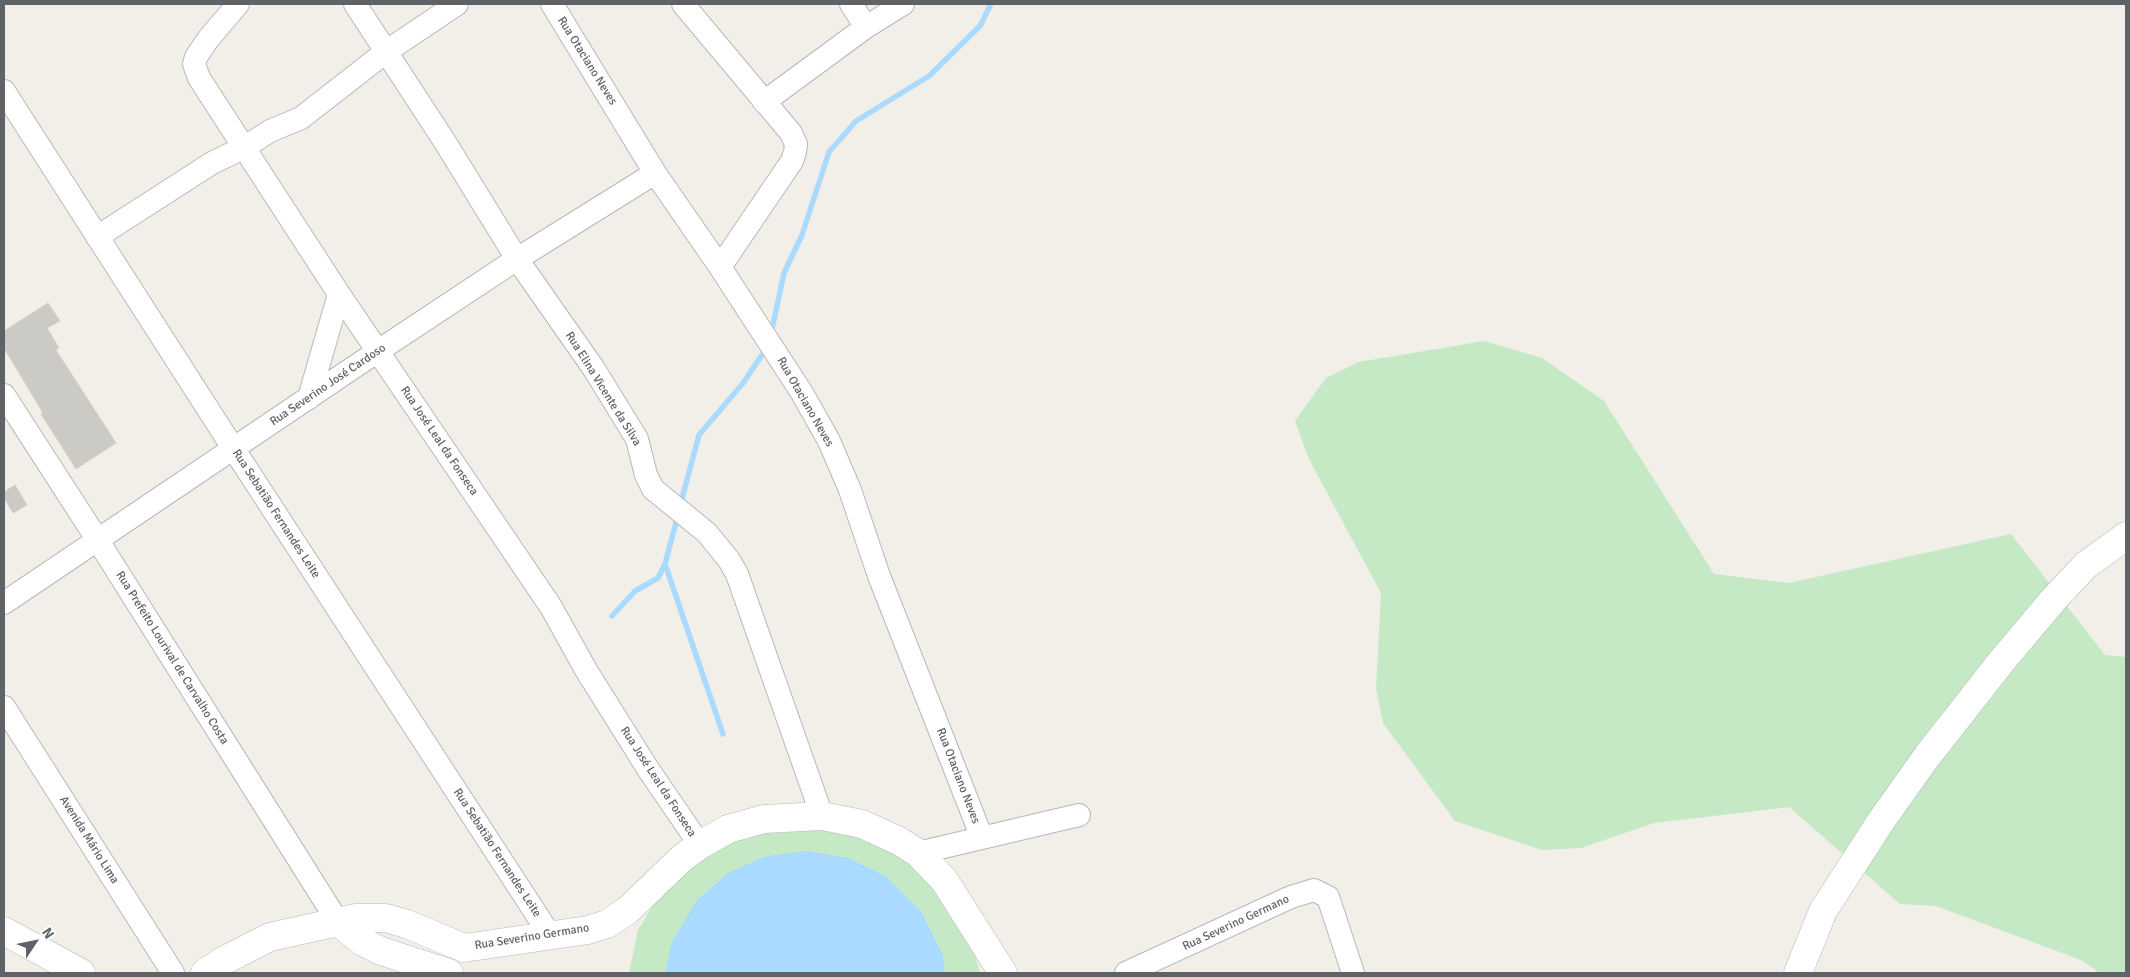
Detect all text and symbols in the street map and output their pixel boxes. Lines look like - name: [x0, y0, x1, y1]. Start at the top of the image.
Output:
- street label: Rua Otaciano Neves: [554, 14, 620, 108]
- street label: Rua Elina Vicente da Silva: [562, 329, 644, 449]
- street label: Rua Severino José Cardoso: [267, 341, 389, 429]
- street label: Rua Otaciano Neves: [773, 354, 837, 450]
- street label: Rua José Leal da Fonseca: [397, 384, 481, 498]
- street label: Rua Sebatião Fernandes Leite: [229, 447, 323, 581]
- street label: Rua Prefeito Lourival de Carvalho Costa: [112, 569, 232, 747]
- street label: Rua José Leal da Fonseca: [617, 724, 699, 840]
- street label: Rua Otaciano Neves: [933, 726, 983, 826]
- street label: Rua Sebatião Fernandes Leite: [450, 786, 544, 920]
- street label: Avenida Mário Lima: [56, 793, 122, 887]
- street label: Rua Severino Germano: [1180, 892, 1292, 954]
- north arrow: [10, 917, 60, 967]
- street label: Rua Severino Germano: [474, 921, 590, 953]
- text: N: [38, 925, 58, 942]

